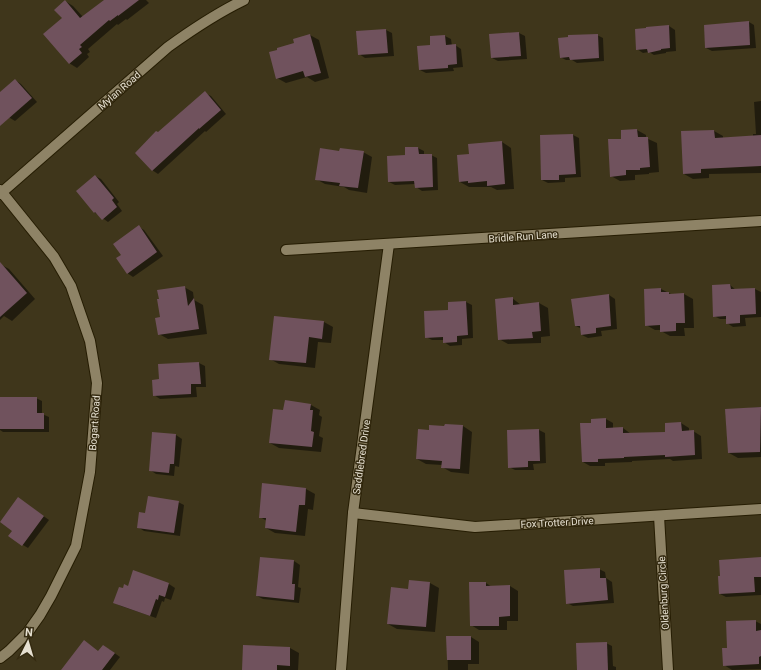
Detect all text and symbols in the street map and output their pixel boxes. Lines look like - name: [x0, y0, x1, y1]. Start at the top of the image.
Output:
- street label: Mylan Road: [96, 69, 143, 112]
- street label: Bridle Run Lane: [488, 229, 558, 244]
- street label: Bogart Road: [87, 395, 102, 451]
- street label: Saddlebred Drive: [351, 419, 372, 495]
- street label: Fox Trotter Drive: [520, 515, 594, 530]
- street label: Oldenburg Circle: [656, 556, 671, 630]
- north arrow: [8, 622, 48, 662]
- text: N: [24, 626, 33, 639]

